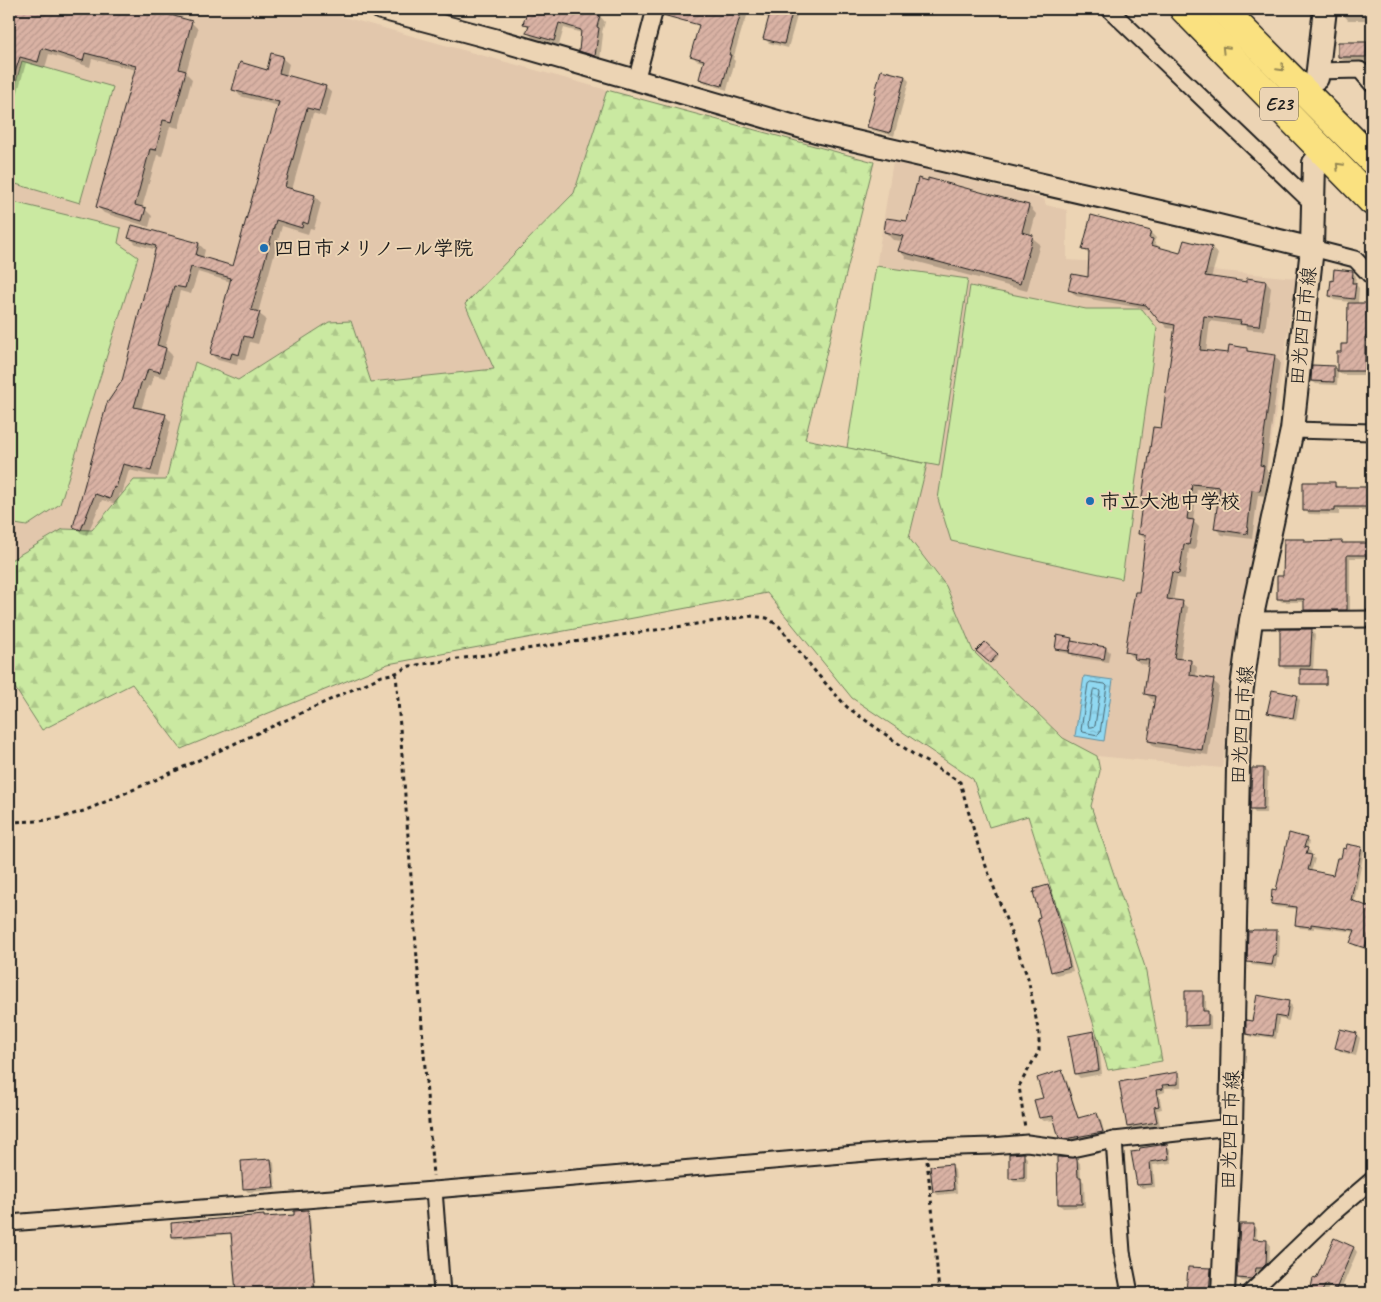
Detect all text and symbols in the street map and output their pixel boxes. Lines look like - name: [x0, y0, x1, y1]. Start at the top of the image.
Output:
- one-way arrow: [1222, 46, 1231, 55]
- one-way arrow: [1275, 62, 1284, 71]
- road number: E23: [1260, 88, 1298, 120]
- one-way arrow: [1335, 162, 1344, 171]
- place label: 四日市メリノール学院: [274, 236, 473, 261]
- marker: 四日市メリノール学院: [258, 242, 270, 254]
- street label: 田光四日市線: [1284, 265, 1322, 387]
- place label: 市立大池中学校: [1100, 489, 1240, 514]
- marker: 市立大池中学校: [1084, 495, 1096, 507]
- street label: 田光四日市線: [1225, 664, 1259, 786]
- street label: 田光四日市線: [1215, 1070, 1245, 1190]

